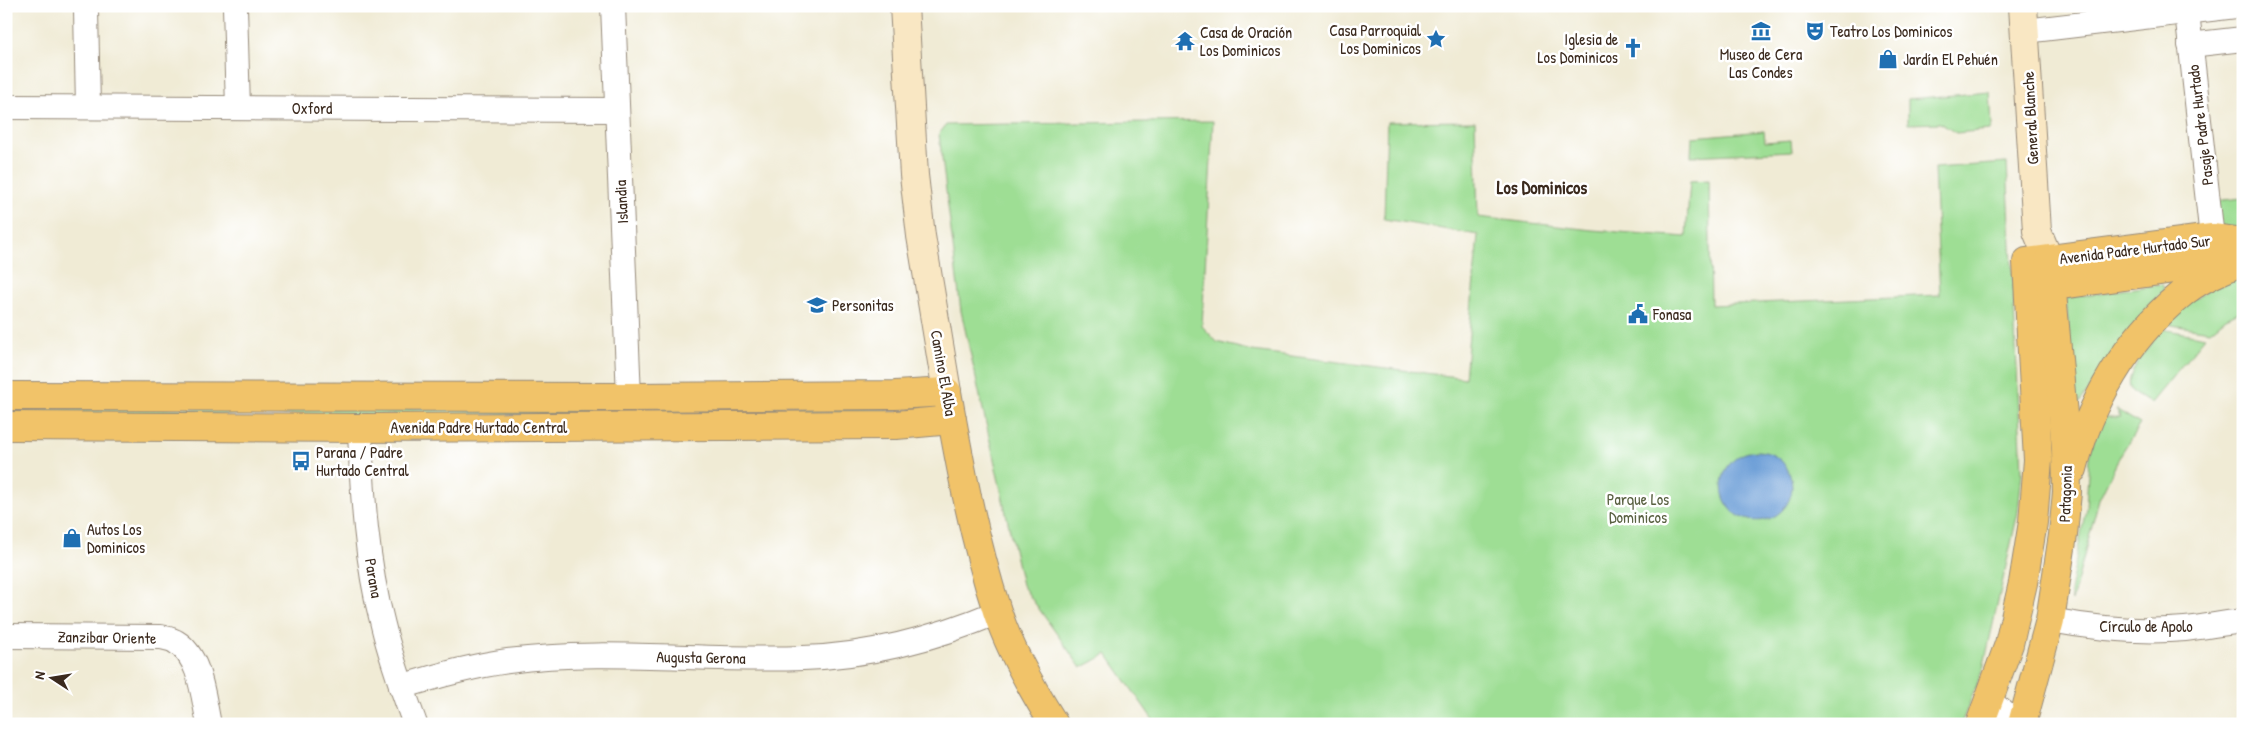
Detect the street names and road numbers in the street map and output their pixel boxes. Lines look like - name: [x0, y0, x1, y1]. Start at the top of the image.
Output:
- street label: Pasaje Padre Hurtado: [2182, 63, 2218, 186]
- street label: General Blanche: [2017, 70, 2043, 165]
- street label: Oxford: [292, 97, 332, 119]
- street label: Islandia: [609, 180, 633, 224]
- street label: Avenida Padre Hurtado Sur: [2058, 229, 2212, 269]
- street label: Camino El Alba: [926, 328, 962, 418]
- street label: Avenida Padre Hurtado Central: [391, 416, 568, 438]
- street label: Patagonia: [2053, 465, 2077, 523]
- street label: Parana: [360, 556, 388, 600]
- street label: Círculo de Apolo: [2099, 615, 2193, 637]
- street label: Zanzibar Oriente: [57, 625, 157, 649]
- street label: Augusta Gerona: [656, 645, 746, 669]

